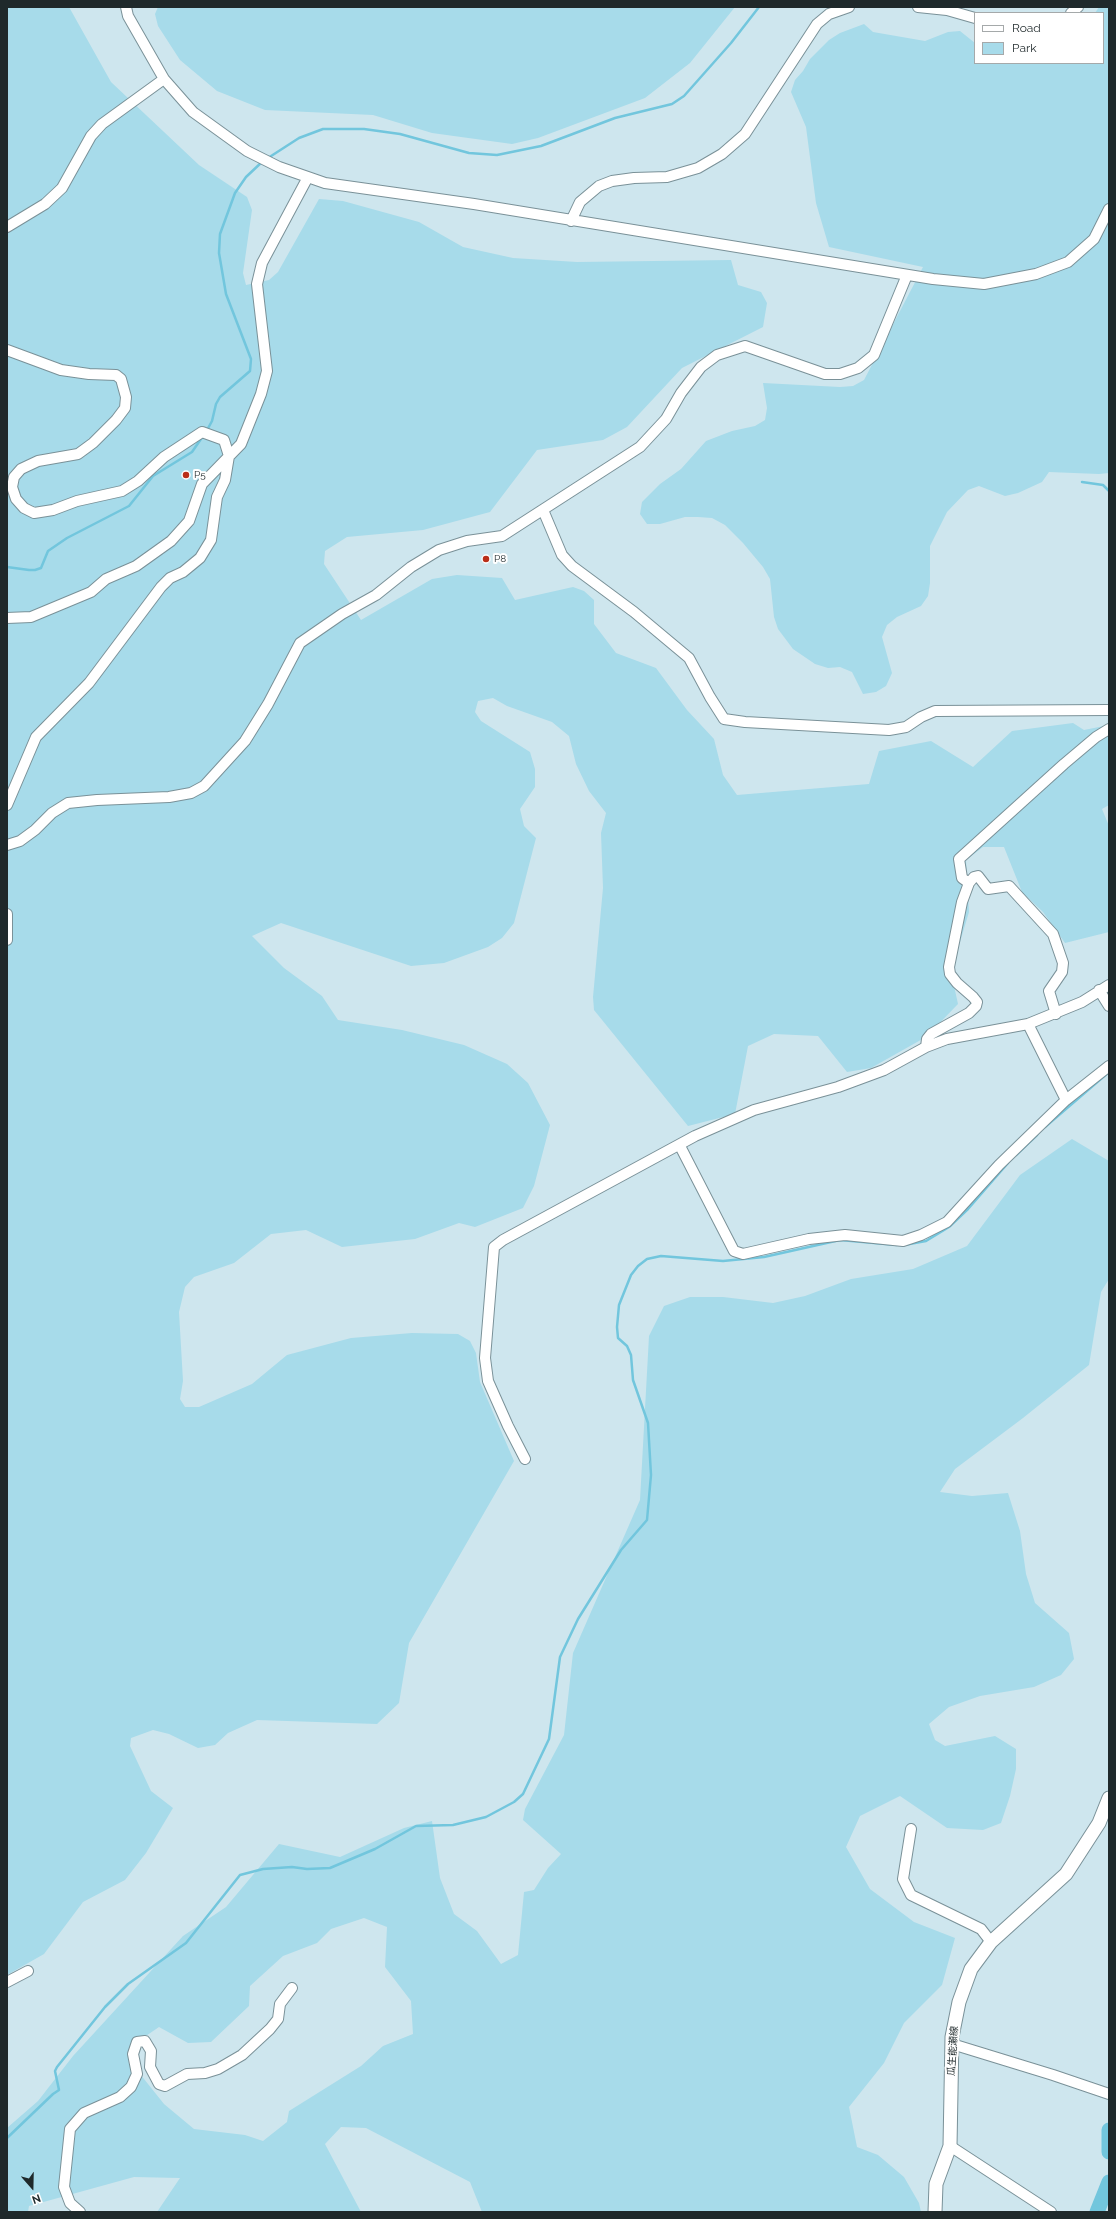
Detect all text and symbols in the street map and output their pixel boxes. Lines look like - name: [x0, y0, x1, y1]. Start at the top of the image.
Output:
- legend: [974, 12, 1104, 64]
- text: Road: [1012, 21, 1041, 35]
- text: Park: [1012, 41, 1037, 55]
- place label: P5: [194, 469, 206, 481]
- marker: P5: [181, 470, 191, 480]
- place label: P8: [494, 553, 506, 565]
- marker: P8: [481, 554, 491, 564]
- street label: 瓜生能瀬線: [945, 2026, 961, 2076]
- north arrow: [12, 2167, 52, 2207]
- text: N: [30, 2191, 42, 2206]

